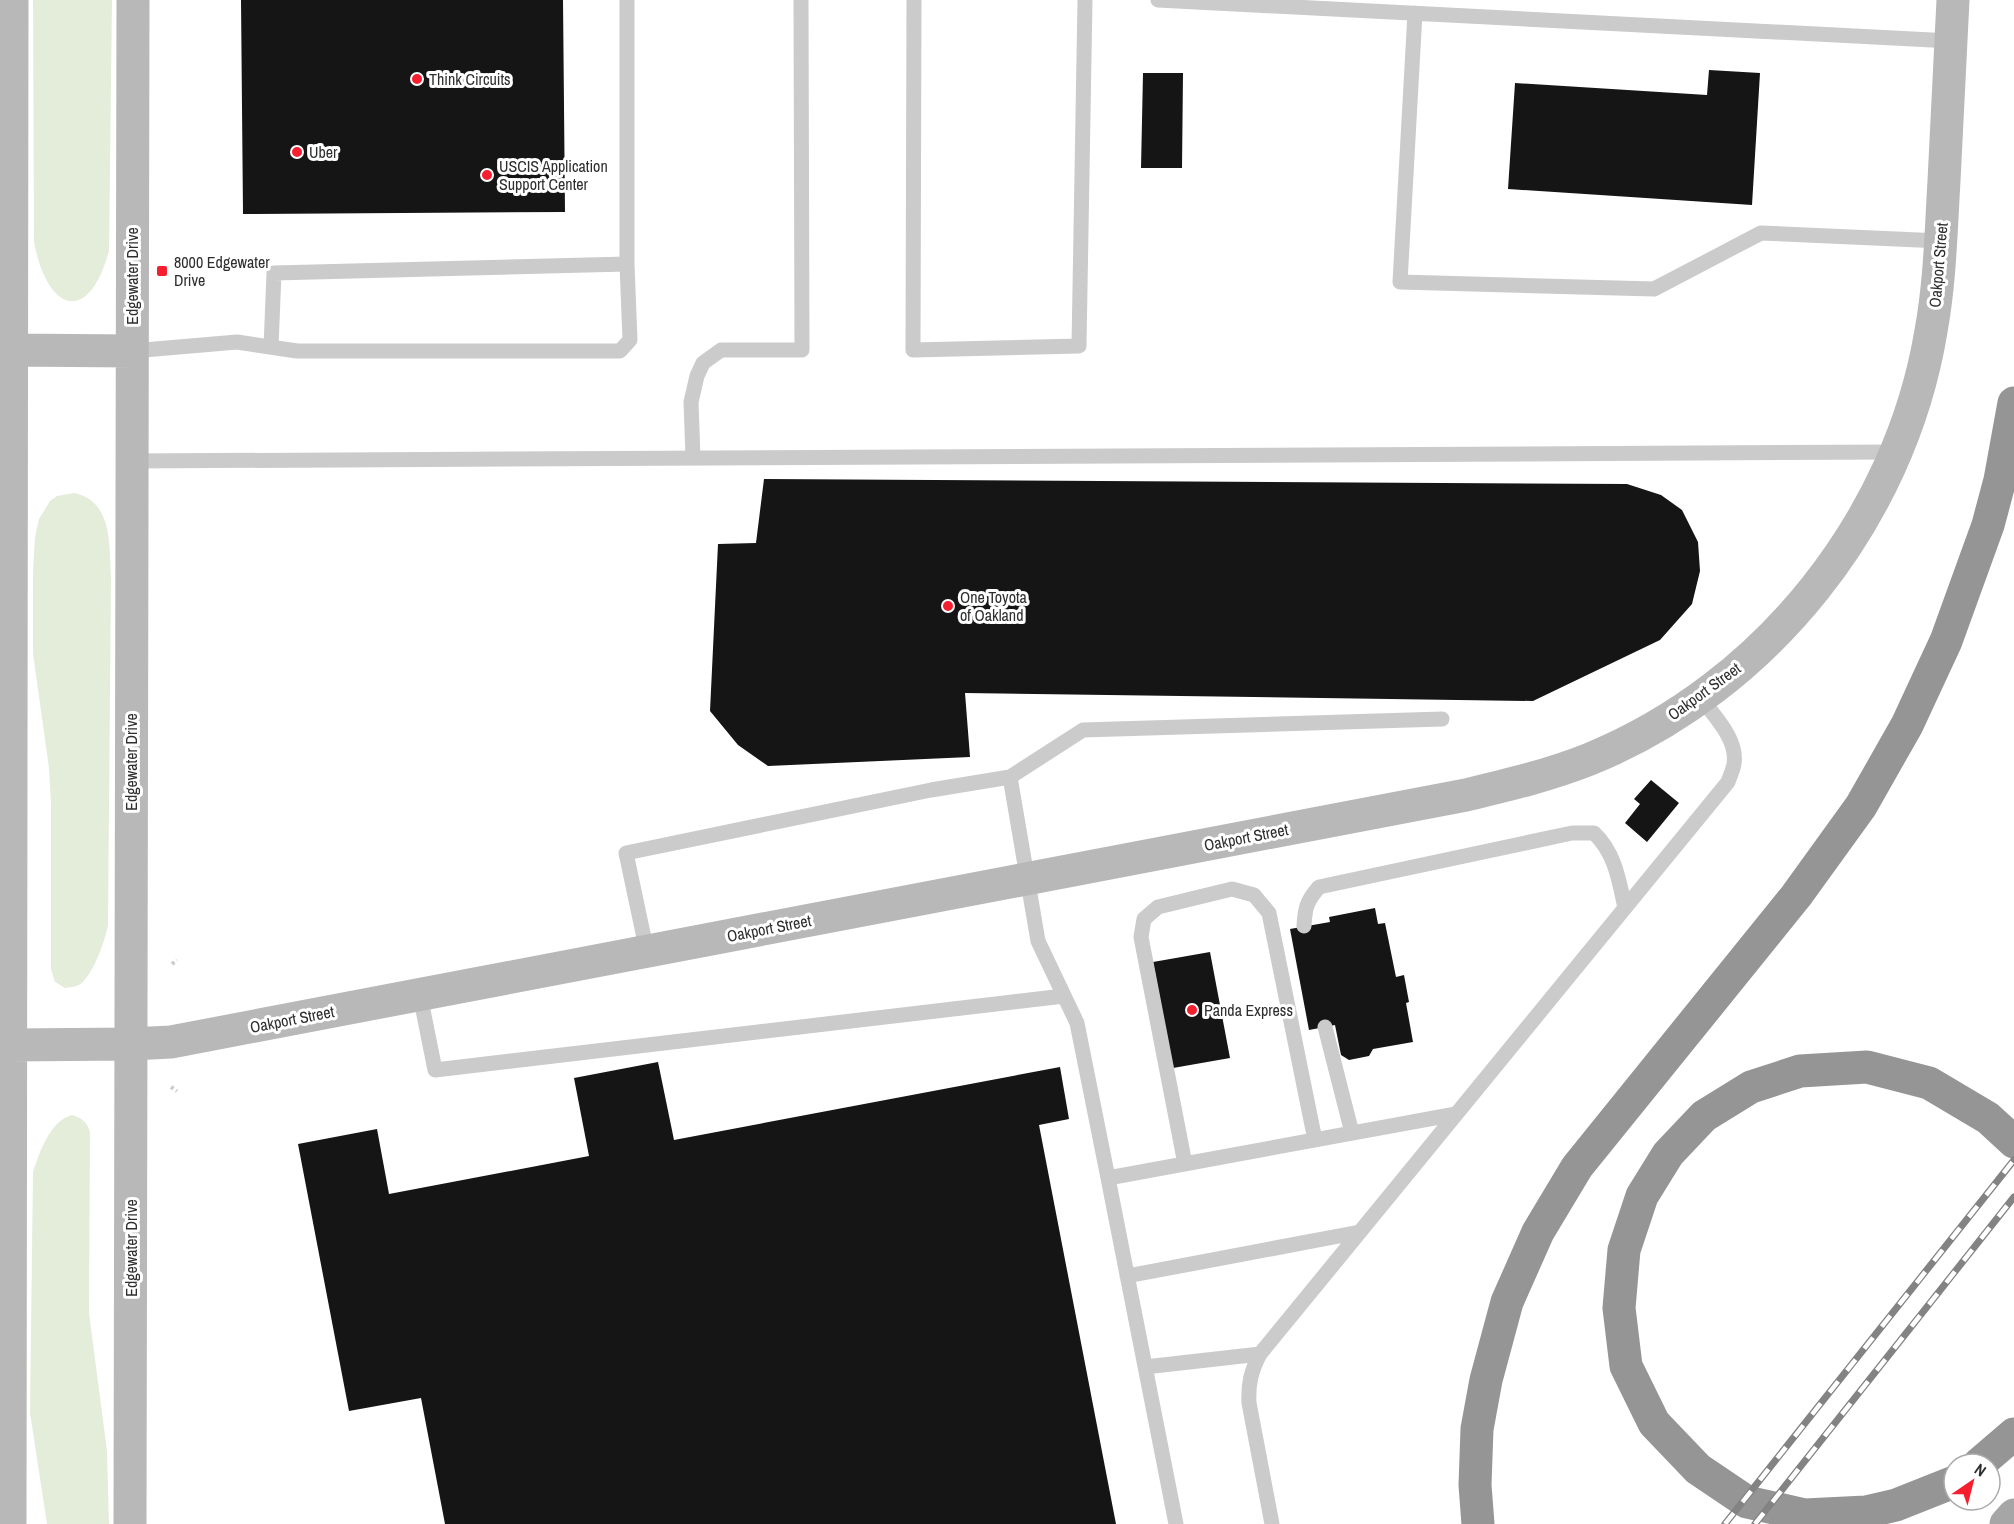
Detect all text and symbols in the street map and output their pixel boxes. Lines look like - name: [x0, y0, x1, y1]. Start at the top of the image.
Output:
- place label: Think Circuits: [429, 68, 511, 90]
- marker: Think Circuits: [410, 72, 424, 86]
- place label: Uber: [309, 141, 338, 163]
- marker: Uber: [290, 145, 304, 159]
- place label: USCIS Application Support Center: [499, 155, 608, 195]
- marker: USCIS Application Support Center: [480, 168, 494, 182]
- street label: Oakport Street: [1923, 221, 1953, 308]
- street label: Edgewater Drive: [121, 227, 143, 325]
- place label: 8000 Edgewater Drive: [174, 251, 270, 291]
- marker: 8000 Edgewater Drive: [155, 264, 169, 278]
- place label: One Toyota of Oakland: [960, 586, 1028, 626]
- marker: One Toyota of Oakland: [941, 599, 955, 613]
- street label: Oakport Street: [1663, 657, 1745, 725]
- street label: Edgewater Drive: [120, 713, 142, 811]
- street label: Oakport Street: [1202, 818, 1290, 856]
- street label: Oakport Street: [725, 909, 813, 947]
- place label: Panda Express: [1204, 999, 1293, 1021]
- street label: Oakport Street: [248, 1000, 336, 1038]
- marker: Panda Express: [1185, 1003, 1199, 1017]
- street label: Edgewater Drive: [120, 1199, 142, 1297]
- north arrow: [1942, 1452, 2002, 1512]
- text: N: [1970, 1458, 1991, 1481]

